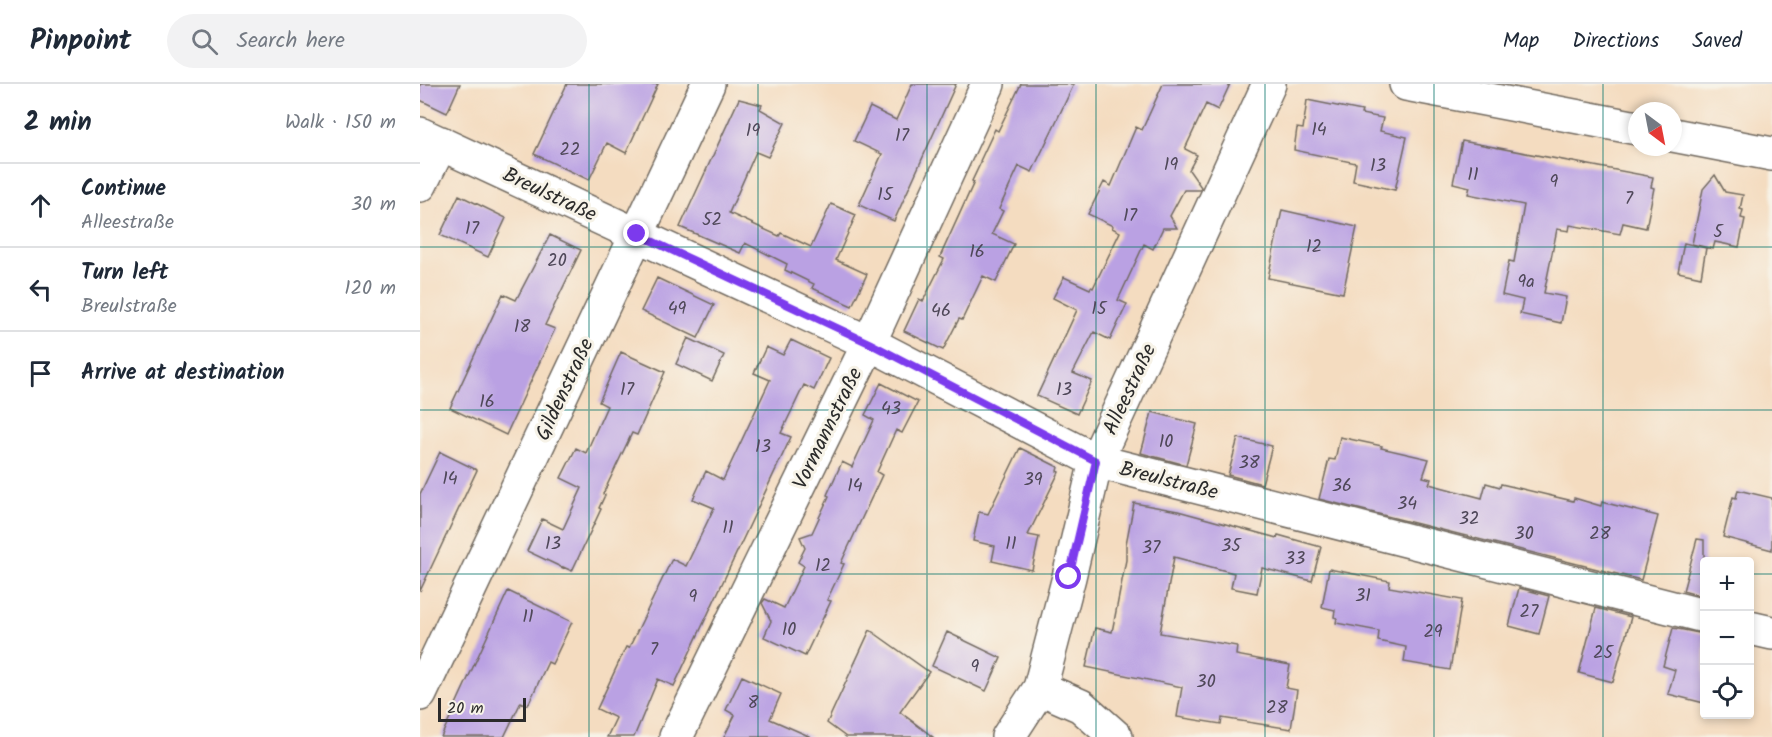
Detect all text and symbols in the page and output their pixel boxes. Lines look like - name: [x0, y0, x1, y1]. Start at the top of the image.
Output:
- search box: [167, 14, 587, 68]
- text: Pinpoint: [30, 19, 131, 64]
- text: Search here: [236, 24, 345, 59]
- icon: search: [188, 25, 221, 58]
- text: Map: [1503, 25, 1539, 58]
- text: Directions: [1572, 25, 1659, 58]
- text: Saved: [1692, 25, 1742, 58]
- text: 2 min: [24, 102, 92, 144]
- north arrow: [1628, 102, 1682, 156]
- text: Walk · 150 m: [285, 107, 396, 139]
- house number: 14: [1311, 116, 1327, 145]
- house number: 19: [746, 117, 760, 146]
- house number: 17: [895, 122, 910, 151]
- house number: 22: [560, 136, 580, 165]
- house number: 19: [1164, 151, 1178, 180]
- house number: 13: [1370, 152, 1386, 181]
- street label: Breulstraße: [497, 159, 602, 232]
- house number: 11: [1467, 161, 1479, 190]
- house number: 9: [1550, 168, 1559, 197]
- text: Continue: [81, 172, 166, 207]
- house number: 15: [877, 181, 894, 210]
- house number: 7: [1625, 185, 1634, 214]
- icon: ahead: [24, 189, 57, 222]
- text: 30 m: [351, 189, 396, 221]
- house number: 17: [1123, 202, 1138, 231]
- house number: 52: [702, 206, 722, 235]
- text: Alleestraße: [81, 207, 174, 239]
- house number: 17: [465, 215, 480, 244]
- house number: 5: [1713, 218, 1724, 247]
- route end: [623, 220, 649, 246]
- house number: 12: [1306, 233, 1322, 262]
- house number: 16: [969, 238, 985, 267]
- house number: 20: [547, 247, 567, 276]
- text: Turn left: [81, 256, 168, 291]
- house number: 9a: [1517, 268, 1535, 297]
- icon: left: [24, 273, 57, 306]
- text: 120 m: [344, 273, 396, 305]
- text: Breulstraße: [81, 291, 177, 323]
- house number: 49: [668, 295, 687, 324]
- house number: 15: [1091, 295, 1108, 324]
- house number: 46: [931, 297, 951, 326]
- house number: 18: [514, 313, 530, 342]
- street label: Gildenstraße: [527, 332, 604, 446]
- street label: Alleestraße: [1095, 338, 1166, 441]
- text: Arrive at destination: [81, 356, 284, 391]
- icon: arrive: [24, 357, 57, 390]
- street label: Vormannstraße: [785, 362, 872, 495]
- house number: 17: [620, 376, 635, 405]
- house number: 13: [1056, 376, 1072, 405]
- house number: 16: [479, 388, 495, 417]
- house number: 43: [881, 395, 901, 424]
- house number: 10: [1159, 428, 1173, 457]
- house number: 13: [755, 433, 771, 462]
- house number: 38: [1238, 449, 1260, 478]
- street label: Breulstraße: [1116, 453, 1222, 510]
- house number: 14: [442, 465, 458, 494]
- house number: 39: [1023, 466, 1043, 495]
- house number: 14: [847, 472, 863, 501]
- house number: 36: [1332, 472, 1352, 501]
- house number: 34: [1397, 490, 1417, 519]
- house number: 32: [1459, 505, 1479, 534]
- house number: 11: [722, 514, 734, 543]
- house number: 30: [1514, 520, 1534, 549]
- house number: 28: [1589, 520, 1611, 549]
- house number: 13: [545, 530, 561, 559]
- house number: 11: [1005, 530, 1017, 559]
- house number: 35: [1221, 532, 1242, 561]
- house number: 37: [1142, 534, 1161, 563]
- house number: 33: [1285, 545, 1305, 574]
- house number: 12: [815, 552, 831, 581]
- map controls: [1700, 557, 1754, 719]
- button: +: [1700, 557, 1754, 611]
- route start: [1055, 563, 1081, 589]
- house number: 31: [1355, 582, 1371, 611]
- house number: 9: [689, 583, 698, 612]
- house number: 27: [1520, 598, 1539, 627]
- house number: 11: [522, 603, 534, 632]
- button: −: [1700, 611, 1754, 665]
- house number: 10: [782, 616, 796, 645]
- house number: 29: [1423, 618, 1443, 647]
- house number: 7: [650, 636, 659, 665]
- house number: 25: [1593, 639, 1614, 668]
- house number: 9: [971, 653, 980, 682]
- button: locate: [1700, 665, 1754, 719]
- house number: 30: [1196, 668, 1216, 697]
- house number: 8: [748, 689, 759, 718]
- house number: 28: [1266, 694, 1288, 723]
- scale bar: [438, 695, 526, 722]
- text: 20 m: [447, 696, 483, 721]

